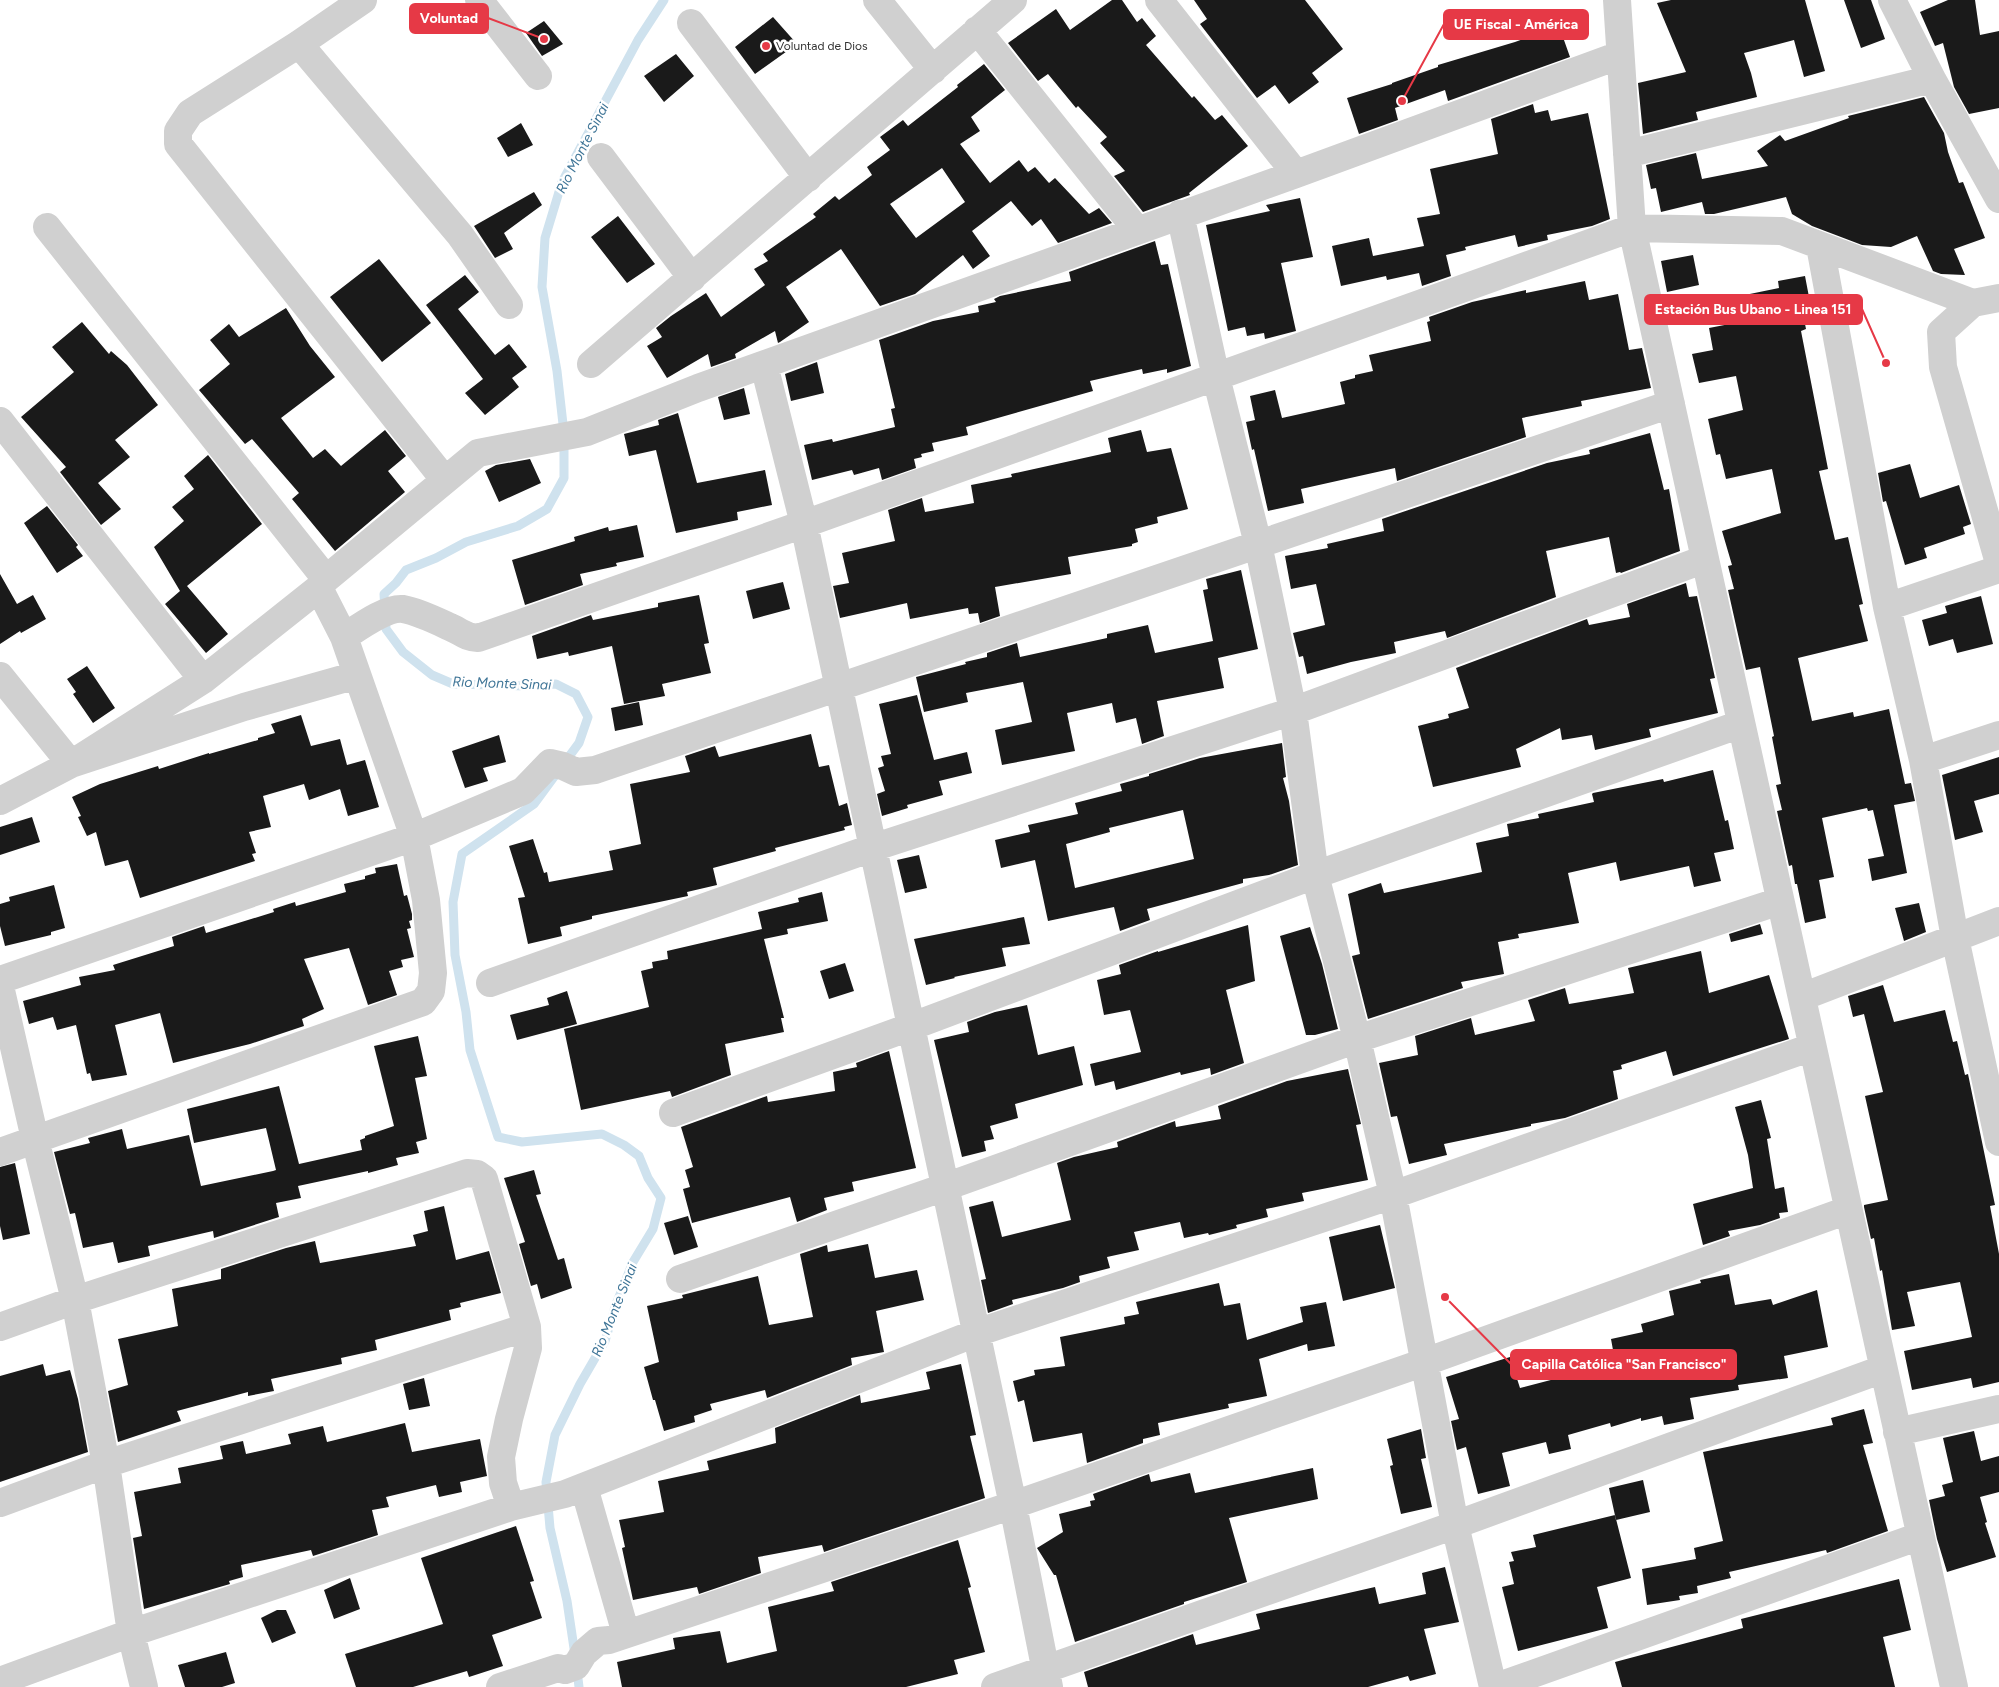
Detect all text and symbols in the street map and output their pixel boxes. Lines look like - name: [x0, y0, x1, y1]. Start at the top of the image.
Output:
- callout: Voluntad: [410, 4, 488, 33]
- text: Voluntad: [420, 10, 478, 27]
- callout: UE Fiscal - América: [1444, 10, 1588, 39]
- text: UE Fiscal - América: [1454, 16, 1578, 33]
- place label: Voluntad de Dios: [776, 39, 868, 53]
- marker: Voluntad de Dios: [760, 40, 772, 52]
- water label: Rio Monte Sinai: [552, 100, 613, 196]
- callout: Estación Bus Ubano - Linea 151: [1645, 295, 1862, 324]
- text: Estación Bus Ubano - Linea 151: [1655, 301, 1851, 318]
- water label: Rio Monte Sinai: [452, 673, 553, 694]
- water label: Rio Monte Sinai: [588, 1260, 641, 1359]
- callout: Capilla Católica "San Francisco": [1511, 1350, 1736, 1379]
- text: Capilla Católica "San Francisco": [1522, 1356, 1726, 1373]

